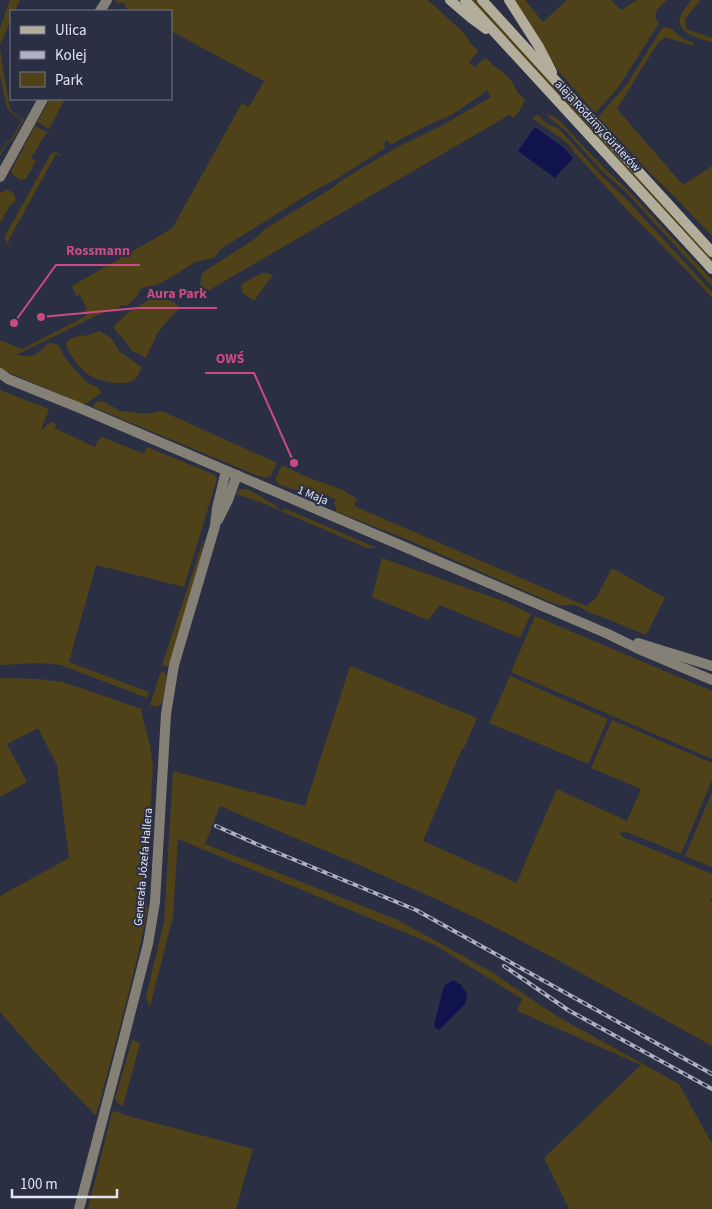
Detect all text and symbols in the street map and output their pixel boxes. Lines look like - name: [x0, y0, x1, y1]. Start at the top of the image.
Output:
- legend: [10, 10, 172, 100]
- text: Ulica: [55, 20, 86, 41]
- text: Kolej: [55, 45, 87, 66]
- text: Park: [55, 70, 84, 91]
- street label: aleja Rodziny Gürtlerów: [551, 77, 645, 176]
- callout: Rossmann: [56, 236, 140, 265]
- text: Rossmann: [66, 241, 130, 261]
- callout: Aura Park: [138, 279, 217, 308]
- text: Aura Park: [146, 284, 207, 304]
- callout: OWŚ: [205, 344, 254, 373]
- text: OWŚ: [216, 349, 245, 369]
- street label: 1 Maja: [295, 481, 331, 510]
- street label: Generała Józefa Hallera: [130, 807, 157, 927]
- scale bar: [12, 1166, 118, 1198]
- text: 100 m: [20, 1174, 58, 1195]

